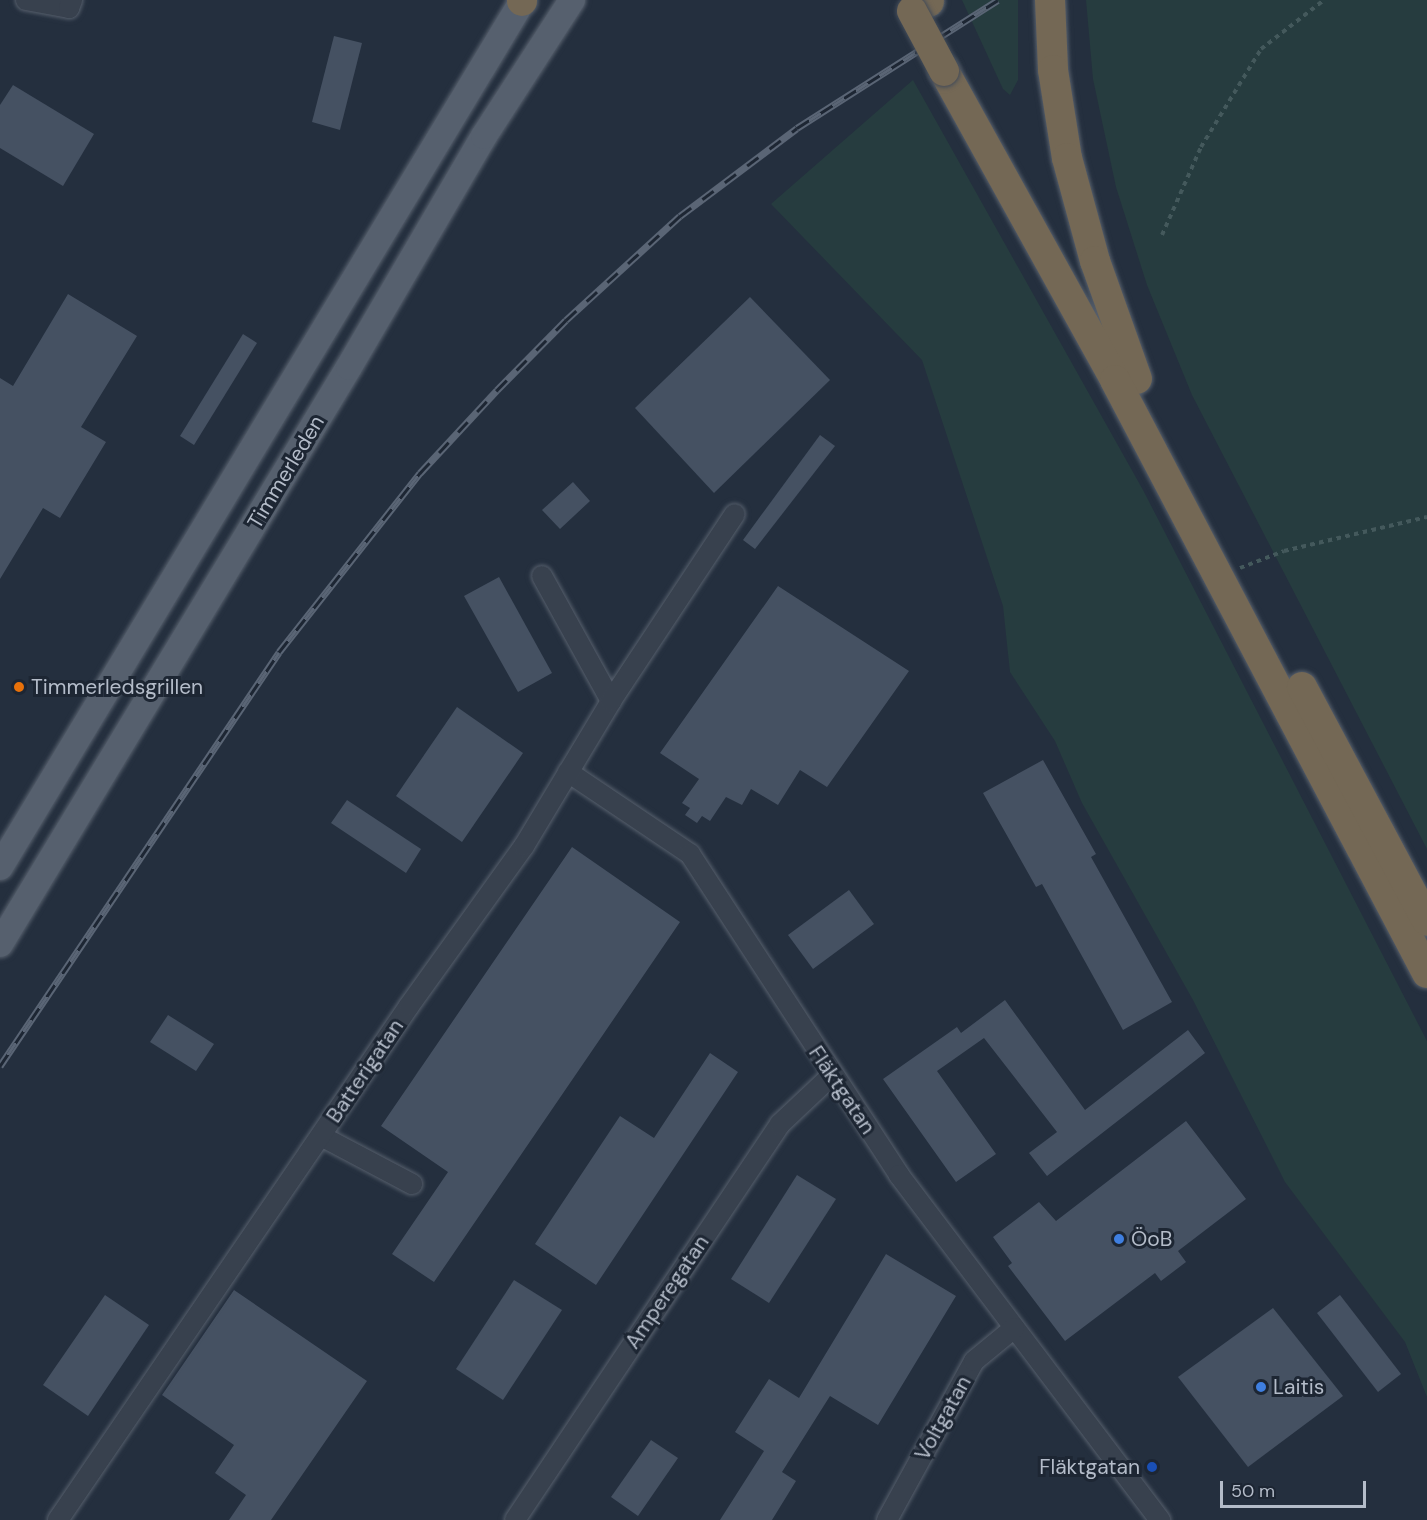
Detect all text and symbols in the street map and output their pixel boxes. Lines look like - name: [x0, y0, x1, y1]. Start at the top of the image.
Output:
- street label: Timmerleden: [242, 411, 330, 533]
- place label: Timmerledsgrillen: [31, 674, 203, 700]
- marker: Timmerledsgrillen: [12, 680, 26, 694]
- street label: Batterigatan: [321, 1015, 409, 1127]
- street label: Fläktgatan: [803, 1041, 881, 1139]
- place label: ÖoB: [1131, 1226, 1172, 1252]
- street label: Amperegatan: [620, 1230, 714, 1354]
- marker: ÖoB: [1112, 1232, 1126, 1246]
- street label: Voltgatan: [910, 1371, 976, 1465]
- place label: Laitis: [1273, 1374, 1324, 1400]
- marker: Laitis: [1254, 1380, 1268, 1394]
- place label: Fläktgatan: [1039, 1454, 1140, 1480]
- marker: Fläktgatan: [1145, 1460, 1159, 1474]
- scale bar: [1223, 1469, 1368, 1507]
- text: 50 m: [1231, 1479, 1275, 1503]

